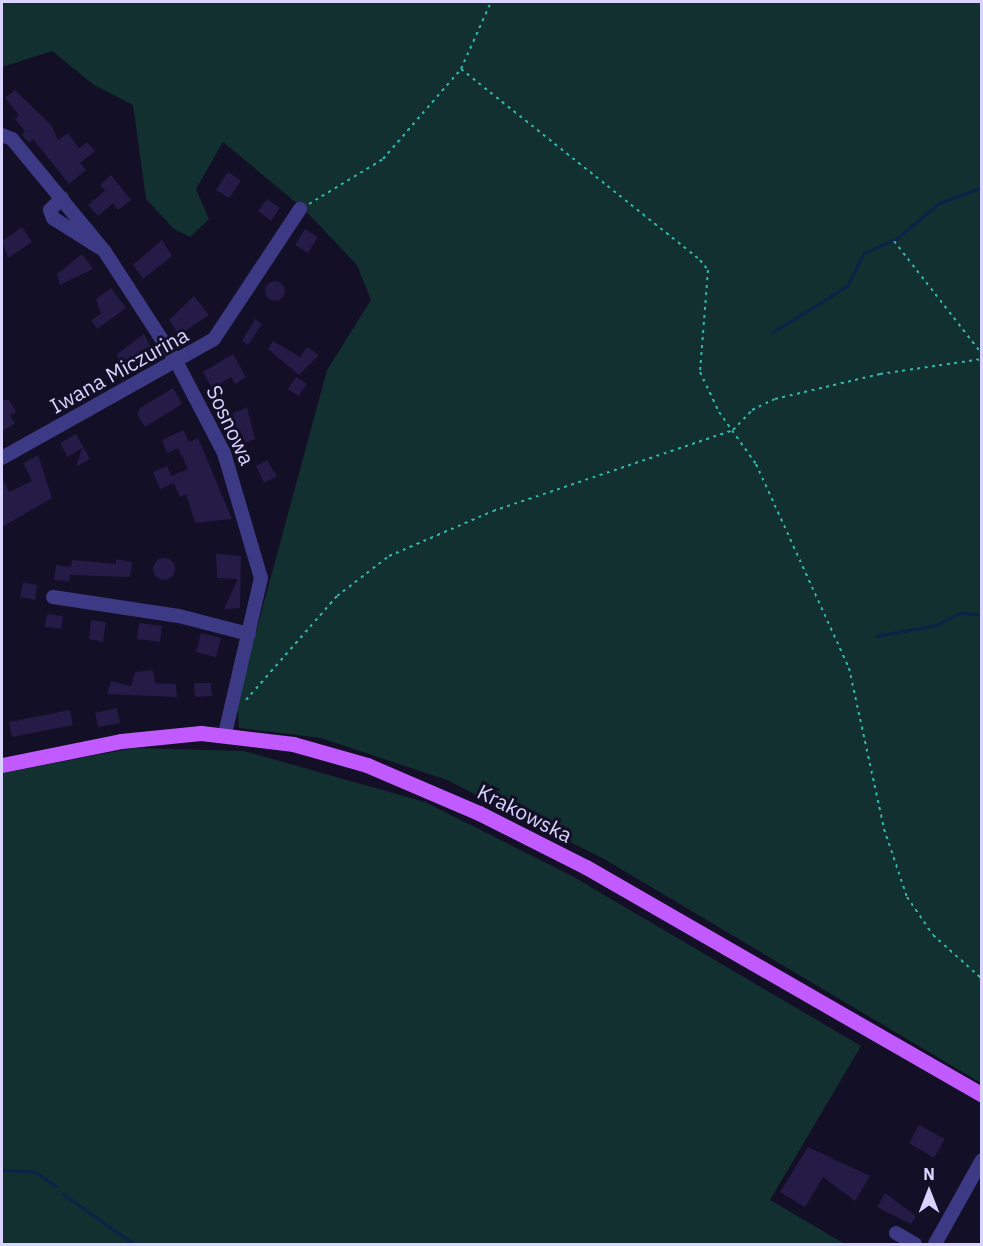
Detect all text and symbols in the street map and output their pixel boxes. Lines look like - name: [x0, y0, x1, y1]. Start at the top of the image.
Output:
- street label: Iwana Miczurina: [45, 322, 193, 418]
- street label: Sosnowa: [202, 381, 260, 469]
- street label: Krakowska: [473, 778, 577, 848]
- north arrow: [899, 1162, 959, 1222]
- text: N: [923, 1164, 935, 1184]

